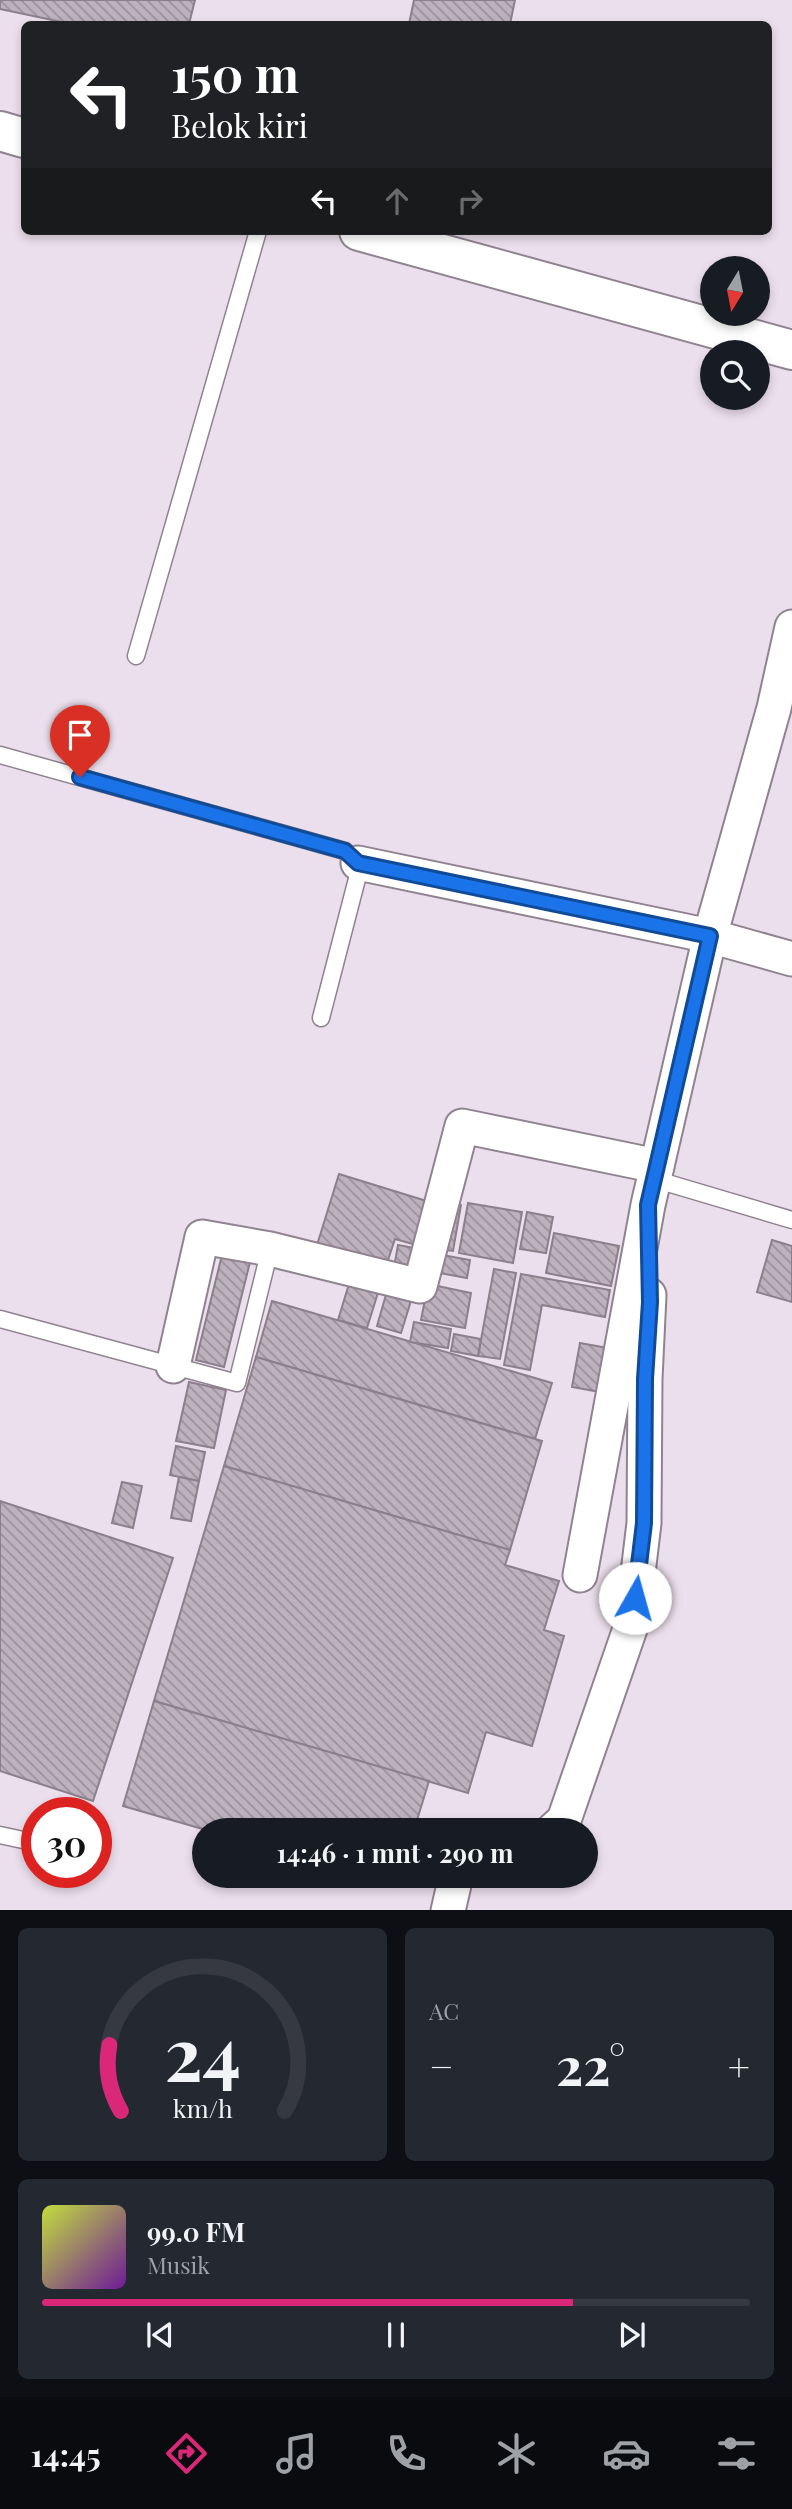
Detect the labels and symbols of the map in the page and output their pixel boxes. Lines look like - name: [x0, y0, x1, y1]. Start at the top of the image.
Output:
- north arrow: [700, 256, 770, 326]
- pin: [50, 705, 110, 777]
- position arrow: [598, 1561, 672, 1635]
- speed limit sign: 30: [21, 1797, 112, 1888]

